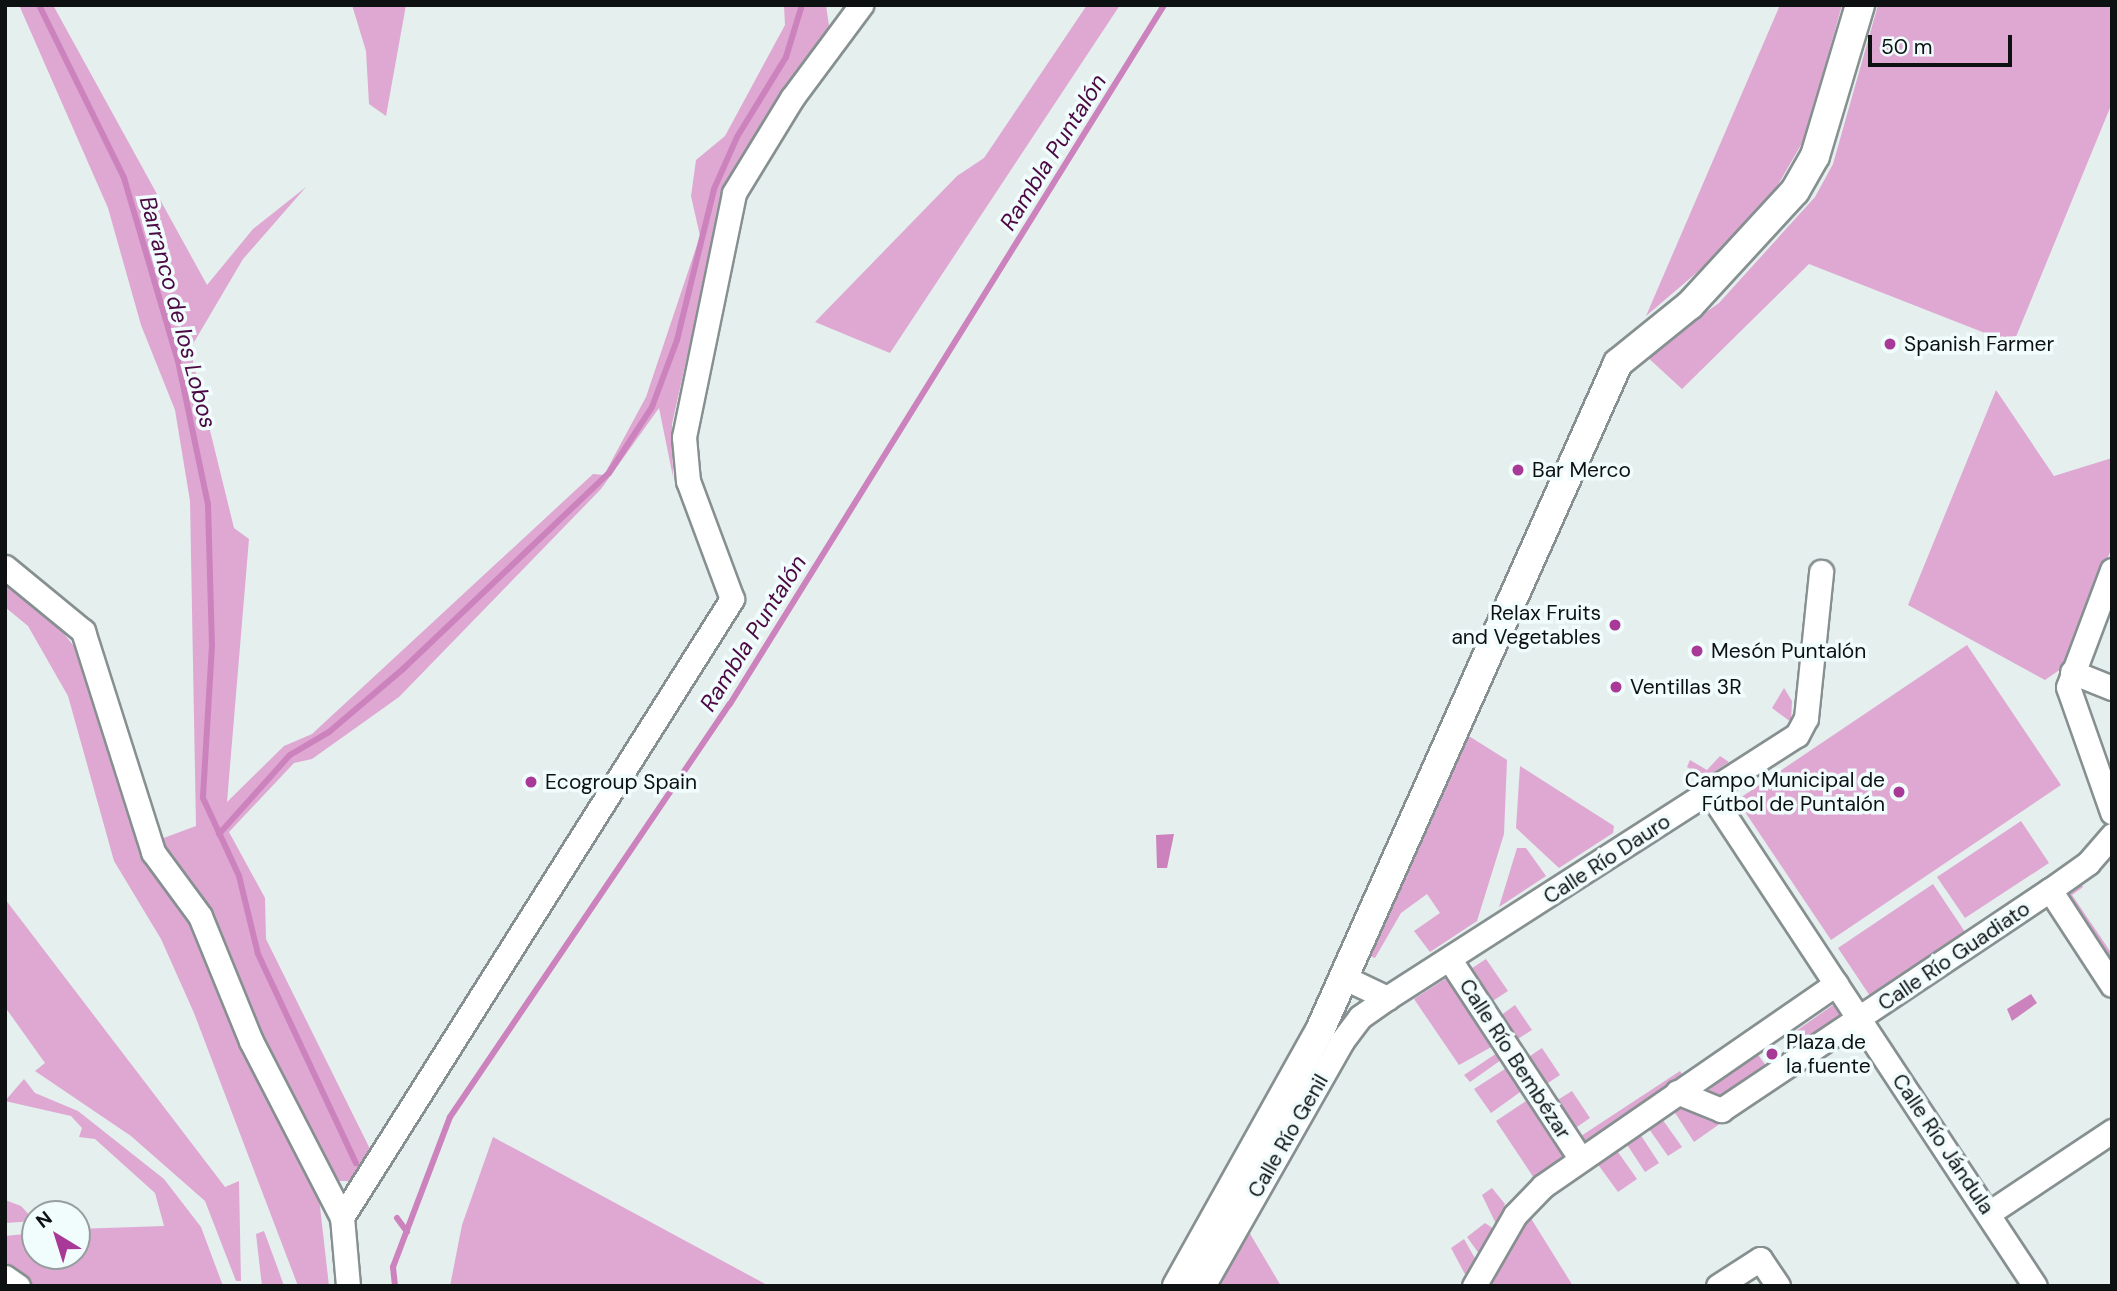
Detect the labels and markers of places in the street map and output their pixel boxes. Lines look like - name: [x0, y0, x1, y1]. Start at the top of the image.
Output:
- place label: Spanish Farmer: [1904, 331, 2054, 357]
- marker: Spanish Farmer: [1882, 336, 1898, 352]
- place label: Bar Merco: [1532, 457, 1631, 483]
- marker: Bar Merco: [1510, 462, 1526, 478]
- place label: Relax Fruits and Vegetables: [1451, 600, 1601, 650]
- marker: Relax Fruits and Vegetables: [1607, 617, 1623, 633]
- place label: Mesón Puntalón: [1711, 638, 1866, 664]
- marker: Mesón Puntalón: [1689, 643, 1705, 659]
- place label: Ventillas 3R: [1630, 674, 1742, 700]
- marker: Ventillas 3R: [1608, 679, 1624, 695]
- place label: Campo Municipal de Fútbol de Puntalón: [1685, 767, 1885, 817]
- place label: Ecogroup Spain: [545, 769, 697, 795]
- marker: Ecogroup Spain: [523, 774, 539, 790]
- marker: Campo Municipal de Fútbol de Puntalón: [1891, 784, 1907, 800]
- place label: Plaza de la fuente: [1786, 1029, 1871, 1079]
- marker: Plaza de la fuente: [1764, 1046, 1780, 1062]

